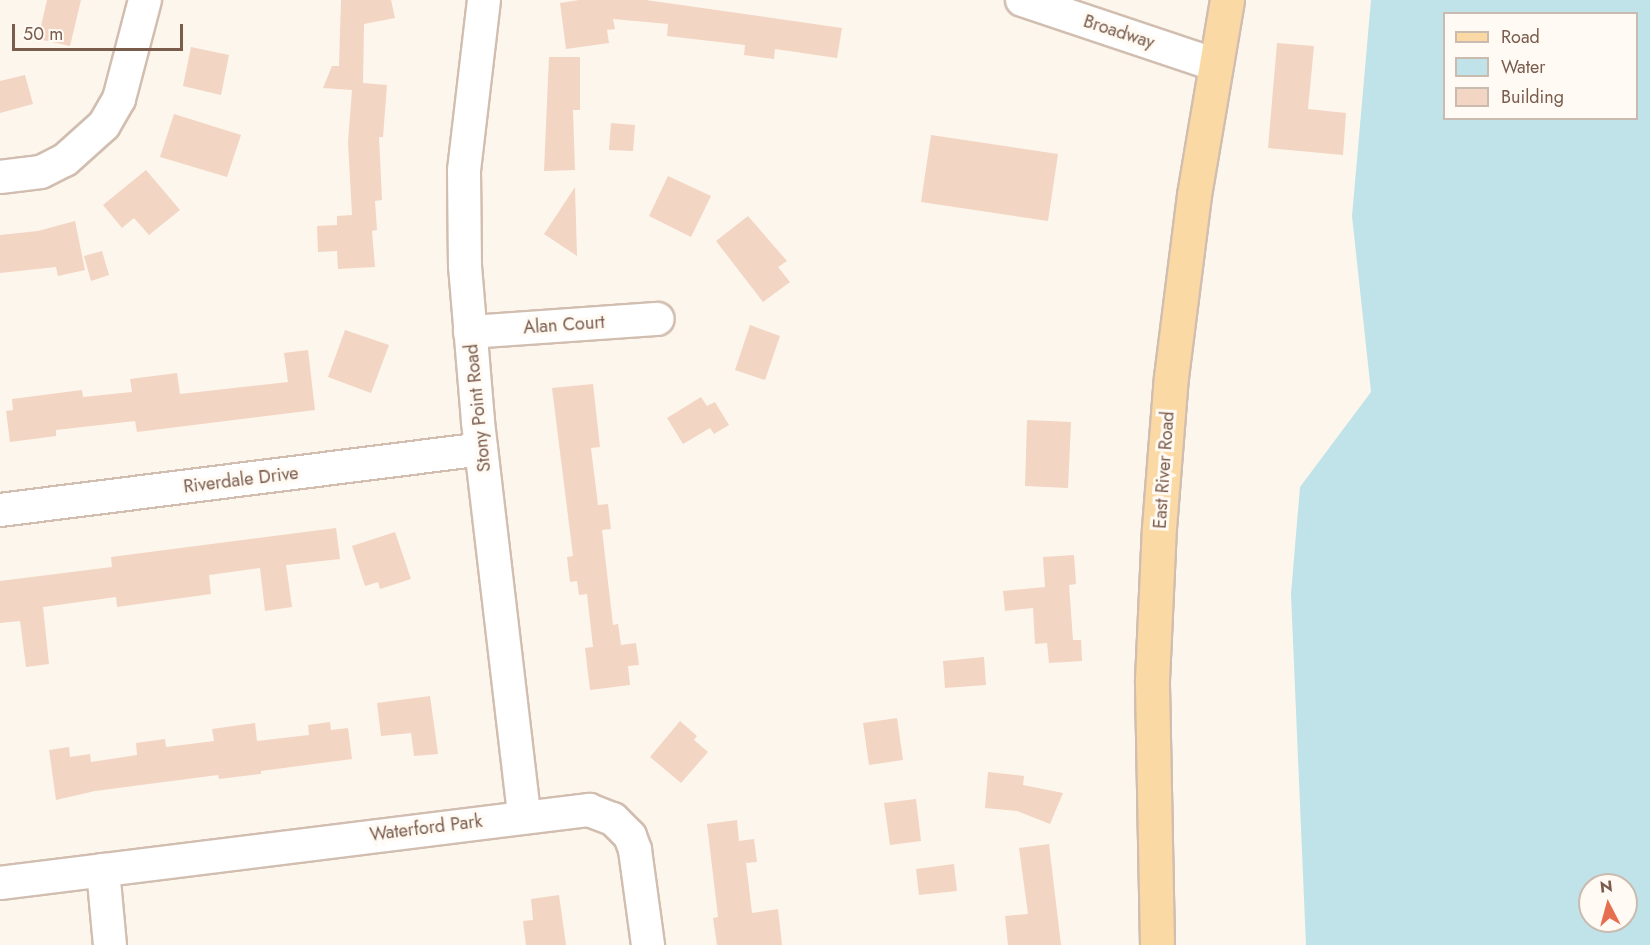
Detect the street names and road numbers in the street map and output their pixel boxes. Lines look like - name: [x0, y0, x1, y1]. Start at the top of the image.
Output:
- street label: Broadway: [1081, 10, 1157, 54]
- street label: Alan Court: [523, 311, 605, 339]
- street label: Stony Point Road: [461, 343, 495, 473]
- street label: East River Road: [1149, 411, 1179, 529]
- street label: Riverdale Drive: [182, 462, 300, 498]
- street label: Waterford Park: [368, 810, 484, 846]

